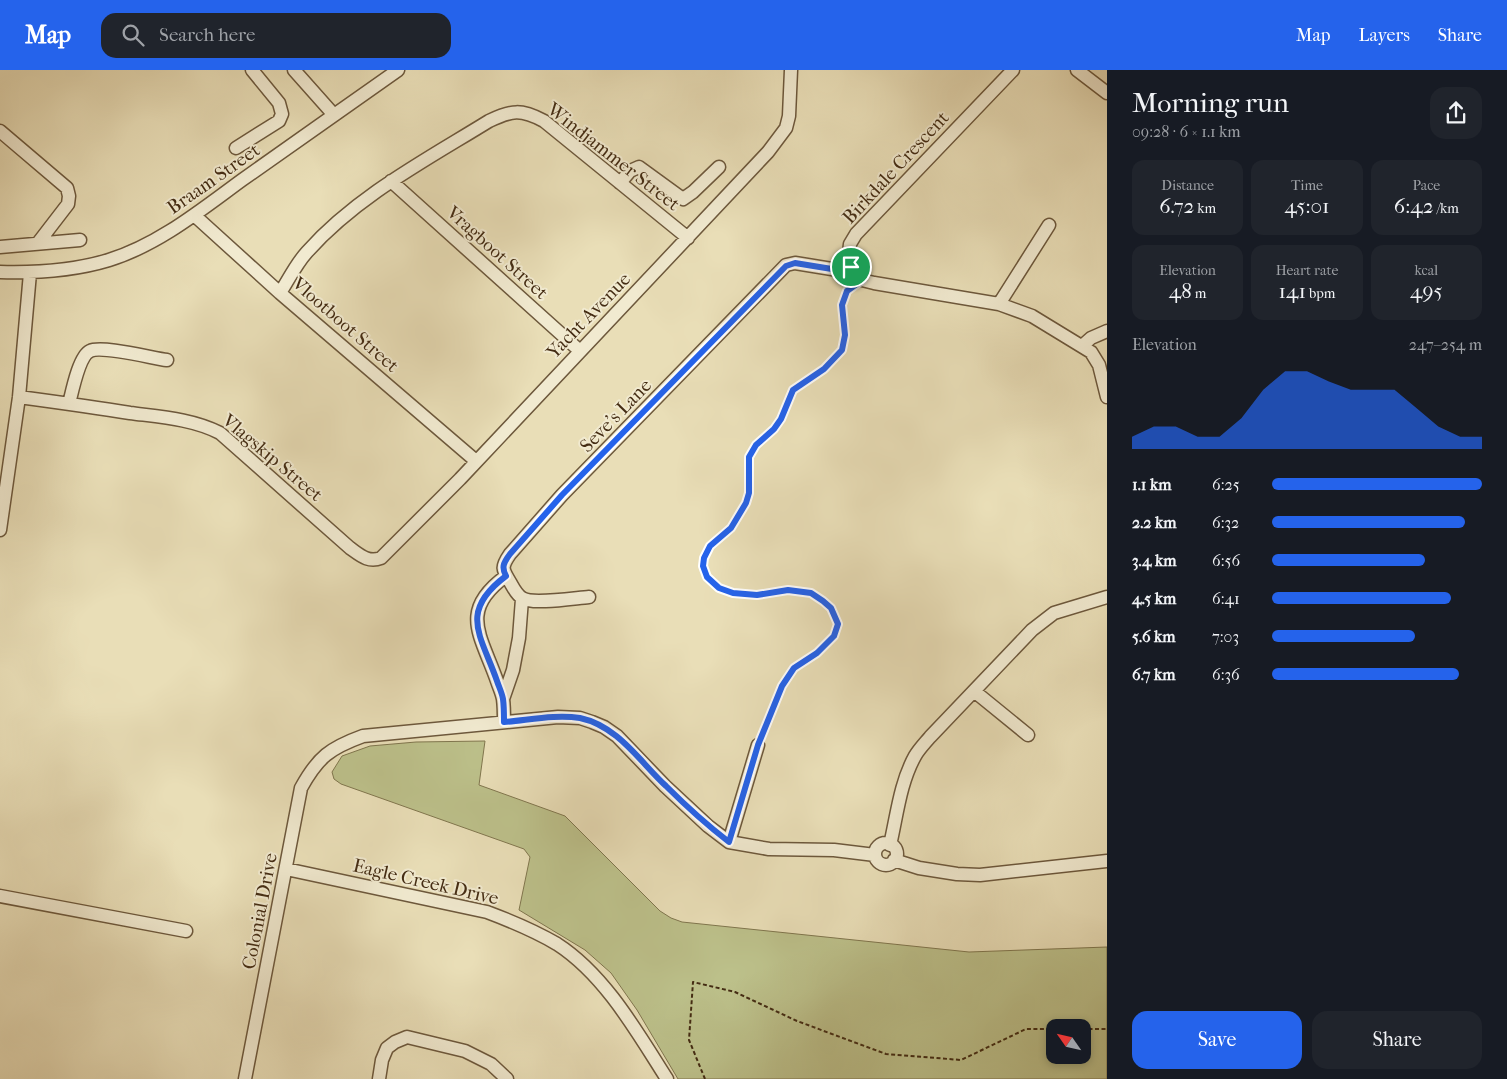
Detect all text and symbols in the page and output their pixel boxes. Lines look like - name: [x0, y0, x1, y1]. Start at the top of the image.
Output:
- search box: [101, 13, 451, 58]
- text: Map: [25, 21, 71, 49]
- icon: search: [119, 21, 147, 49]
- text: Search here: [159, 24, 255, 46]
- text: Map: [1296, 25, 1330, 46]
- text: Layers: [1358, 25, 1410, 46]
- text: Share: [1438, 25, 1482, 46]
- text: Morning run: [1132, 86, 1289, 119]
- button: share: [1430, 87, 1482, 139]
- street label: Windjammer Street: [542, 98, 684, 216]
- street label: Birkdale Crescent: [838, 107, 954, 228]
- text: 09:28 · 6 × 1.1 km: [1132, 122, 1241, 141]
- street label: Braam Street: [163, 139, 264, 219]
- text: Distance: [1161, 177, 1214, 194]
- text: Time: [1291, 177, 1323, 194]
- text: Pace: [1412, 177, 1440, 194]
- text: 6.72: [1159, 194, 1194, 218]
- text: 45:01: [1285, 194, 1329, 218]
- text: 6:42: [1394, 194, 1434, 218]
- text: km: [1194, 200, 1216, 217]
- text: /km: [1434, 200, 1459, 217]
- street label: Vragboot Street: [441, 201, 553, 304]
- pin: [830, 246, 872, 288]
- icon: arrive: [837, 253, 865, 281]
- text: Elevation: [1159, 262, 1216, 279]
- text: Heart rate: [1276, 262, 1338, 279]
- text: kcal: [1415, 262, 1438, 279]
- street label: Yacht Avenue: [541, 268, 635, 364]
- street label: Vlootboot Street: [287, 272, 403, 377]
- text: 48: [1169, 279, 1192, 303]
- text: 141: [1279, 279, 1306, 303]
- text: 495: [1410, 279, 1443, 303]
- text: m: [1192, 285, 1206, 302]
- text: bpm: [1306, 285, 1335, 302]
- text: Elevation: [1132, 335, 1197, 354]
- text: 247–254 m: [1409, 335, 1482, 354]
- street label: Seve's Lane: [575, 375, 656, 457]
- street label: Vlagskip Street: [217, 409, 327, 506]
- text: 1.1 km: [1132, 475, 1171, 494]
- text: 6:25: [1212, 475, 1240, 494]
- text: 2.2 km: [1132, 513, 1177, 532]
- text: 6:32: [1212, 513, 1239, 532]
- text: 3.4 km: [1132, 551, 1176, 570]
- text: 6:56: [1212, 551, 1240, 570]
- text: 4.5 km: [1132, 589, 1176, 608]
- text: 6:41: [1212, 589, 1240, 608]
- text: 5.6 km: [1132, 627, 1176, 646]
- text: 7:03: [1212, 627, 1239, 646]
- text: 6.7 km: [1132, 665, 1176, 684]
- text: 6:36: [1212, 665, 1240, 684]
- street label: Colonial Drive: [238, 851, 282, 971]
- street label: Eagle Creek Drive: [351, 855, 501, 909]
- button: Save: [1132, 1011, 1302, 1069]
- button: Share: [1312, 1011, 1482, 1069]
- north arrow: [1046, 1019, 1091, 1064]
- map controls: [1046, 1019, 1091, 1064]

